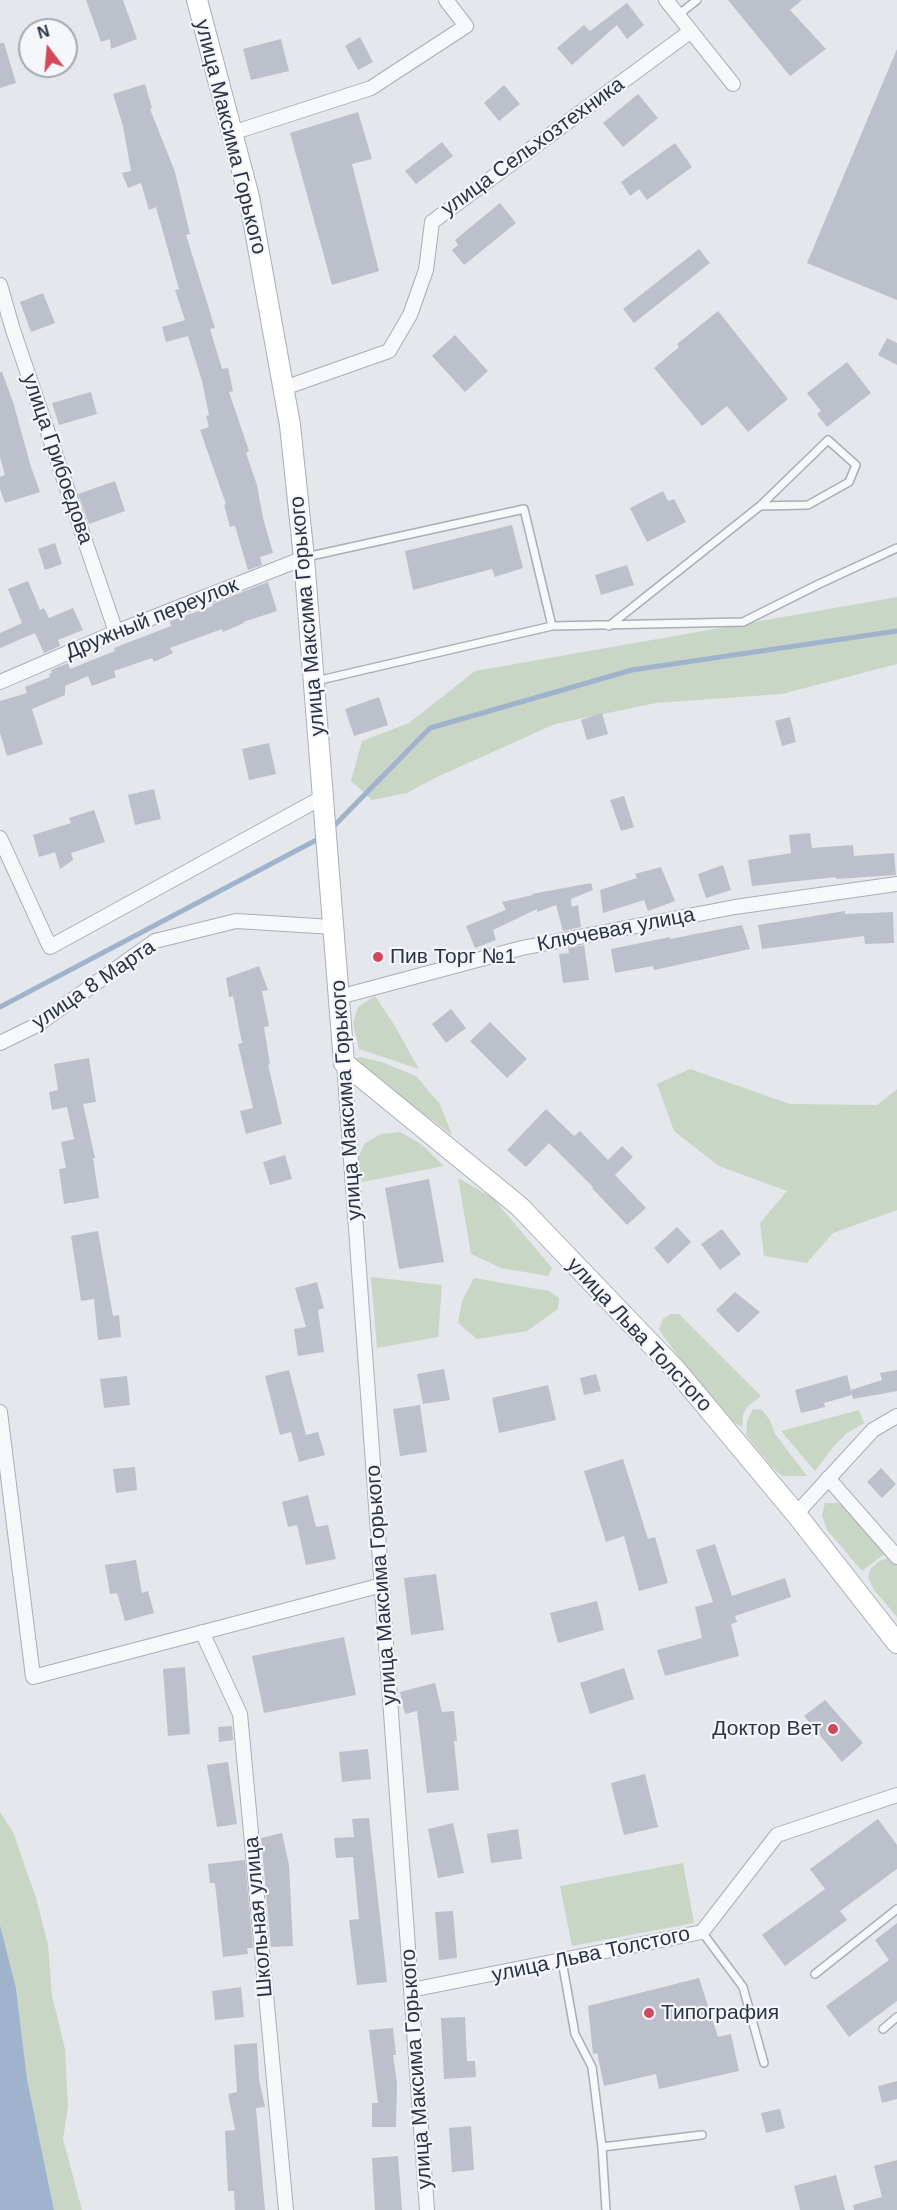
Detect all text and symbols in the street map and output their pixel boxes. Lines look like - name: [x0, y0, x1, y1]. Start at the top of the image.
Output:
- street label: улица Максима Горького: [189, 17, 271, 257]
- north arrow: [18, 18, 78, 78]
- text: N: [36, 22, 51, 42]
- street label: улица Сельхозтехника: [437, 72, 629, 222]
- street label: улица Грибоедова: [16, 370, 98, 548]
- street label: улица Максима Горького: [285, 495, 331, 737]
- street label: Дружный переулок: [62, 573, 242, 665]
- street label: Ключевая улица: [535, 902, 697, 958]
- street label: улица 8 Марта: [28, 935, 160, 1035]
- place label: Пив Торг №1: [390, 944, 516, 970]
- marker: Пив Торг №1: [371, 950, 385, 964]
- street label: улица Максима Горького: [326, 979, 368, 1221]
- street label: улица Льва Толстого: [561, 1253, 717, 1417]
- street label: улица Максима Горького: [361, 1464, 403, 1706]
- place label: Доктор Вет: [712, 1716, 821, 1742]
- marker: Доктор Вет: [826, 1722, 840, 1736]
- street label: Школьная улица: [239, 1836, 279, 1998]
- street label: улица Льва Толстого: [490, 1922, 692, 1988]
- street label: улица Максима Горького: [396, 1948, 438, 2190]
- place label: Типография: [661, 2000, 779, 2026]
- marker: Типография: [642, 2006, 656, 2020]

